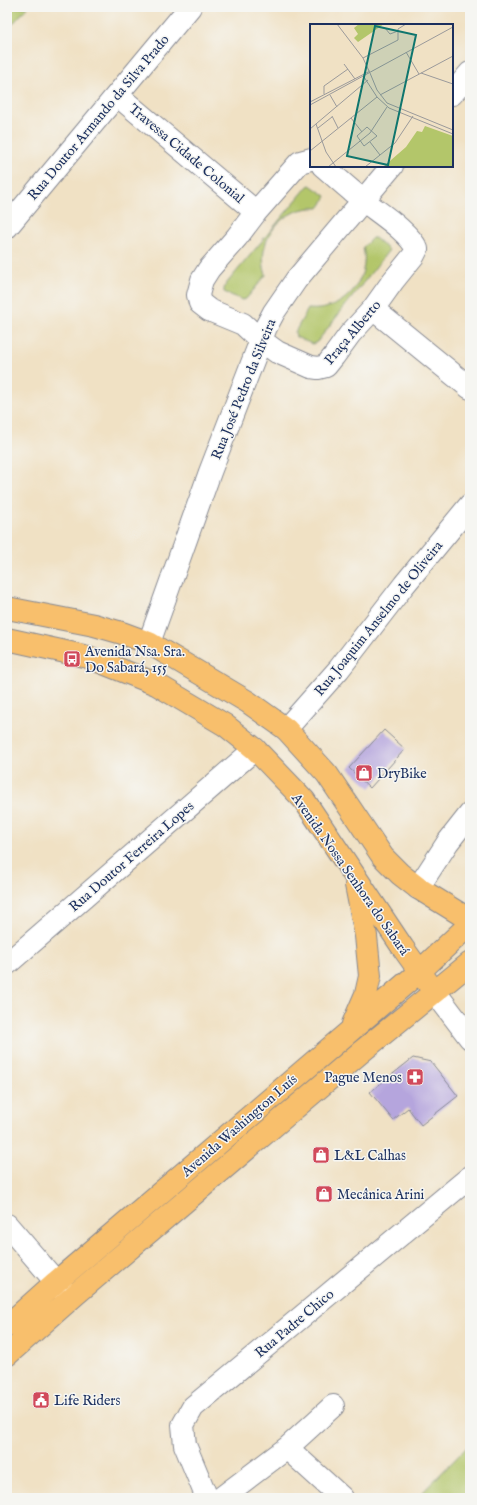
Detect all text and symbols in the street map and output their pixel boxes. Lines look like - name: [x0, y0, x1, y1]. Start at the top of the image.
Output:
- inset map: [310, 24, 453, 167]
- street label: Rua Doutor Armando da Silva Prado: [24, 31, 174, 204]
- street label: Travessa Cidade Colonial: [125, 100, 248, 208]
- street label: Praça Alberto: [320, 296, 385, 369]
- street label: Rua José Pedro da Silveira: [207, 315, 281, 462]
- street label: Rua Joaquim Anselmo de Oliveira: [311, 537, 448, 700]
- place label: Avenida Nsa. Sra. Do Sabará, 155: [84, 643, 185, 677]
- bus stop icon: Avenida Nsa. Sra. Do Sabará, 155: [62, 649, 82, 669]
- shop icon: DryBike: [354, 763, 374, 783]
- place label: DryBike: [377, 765, 427, 783]
- street label: Avenida Nossa Senhora do Sabará: [287, 789, 414, 960]
- street label: Rua Doutor Ferreira Lopes: [65, 797, 198, 916]
- pharmacy icon: Pague Menos: [405, 1067, 425, 1087]
- place label: Pague Menos: [324, 1069, 402, 1087]
- street label: Avenida Washington Luís: [177, 1070, 301, 1182]
- shop icon: L&L Calhas: [311, 1145, 331, 1165]
- place label: L&L Calhas: [334, 1147, 406, 1165]
- shop icon: Mecânica Arini: [314, 1184, 334, 1204]
- place label: Mecânica Arini: [337, 1186, 425, 1204]
- street label: Rua Padre Chico: [251, 1285, 338, 1362]
- public building icon: Life Riders: [31, 1390, 51, 1410]
- place label: Life Riders: [54, 1392, 121, 1410]

